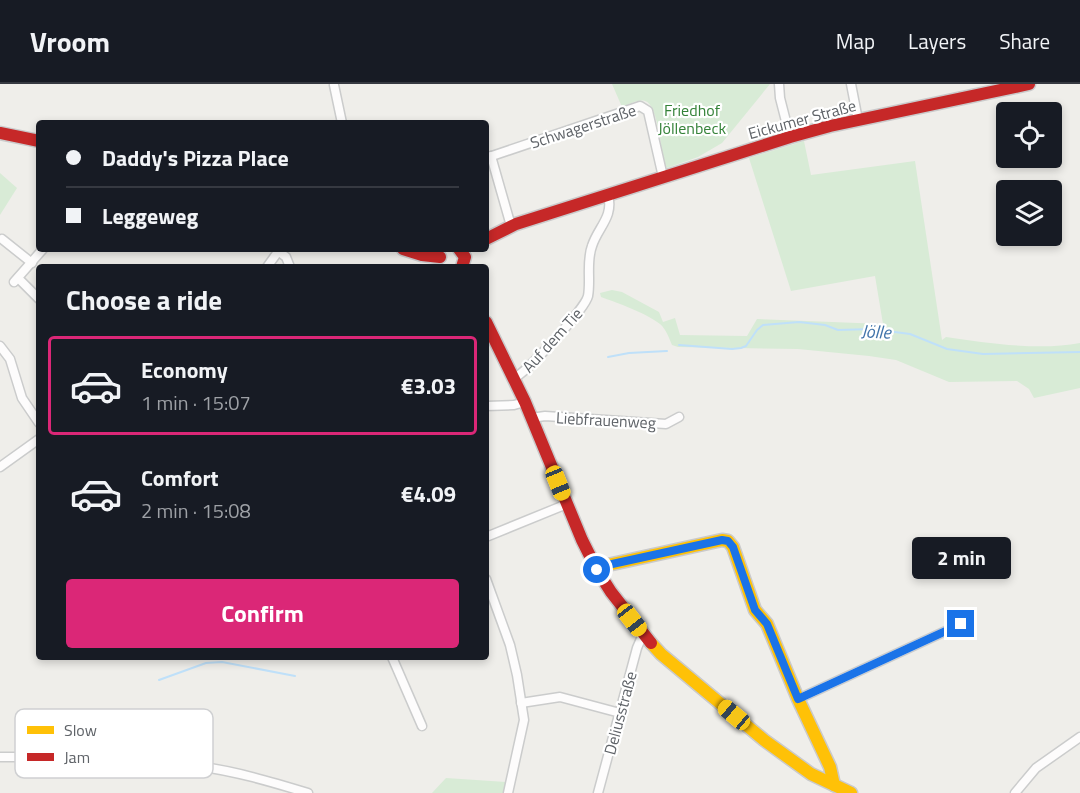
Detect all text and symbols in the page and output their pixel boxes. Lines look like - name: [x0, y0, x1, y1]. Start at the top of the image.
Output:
- text: Vroom: [30, 20, 110, 63]
- text: Map: [836, 25, 875, 57]
- text: Layers: [908, 25, 966, 57]
- text: Share: [999, 25, 1050, 57]
- street label: Eickumer Straße: [745, 93, 859, 145]
- street label: Schwagerstraße: [527, 98, 639, 154]
- park label: Friedhof Jöllenbeck: [658, 98, 726, 140]
- map controls: [996, 102, 1062, 246]
- button: locate: [996, 102, 1062, 168]
- text: Daddy's Pizza Place: [102, 141, 289, 175]
- button: layers: [996, 180, 1062, 246]
- text: Leggeweg: [102, 199, 198, 233]
- text: Choose a ride: [66, 279, 222, 320]
- street label: Auf dem Tie: [516, 302, 588, 378]
- water label: Jölle: [861, 317, 893, 346]
- text: Economy: [141, 353, 228, 387]
- icon: car: [69, 359, 123, 413]
- text: €3.03: [401, 369, 456, 403]
- text: 1 min · 15:07: [141, 387, 251, 418]
- street label: Liebfrauenweg: [555, 405, 657, 435]
- text: Comfort: [141, 461, 219, 495]
- car: [543, 463, 573, 503]
- icon: car: [69, 467, 123, 521]
- text: €4.09: [401, 477, 456, 511]
- text: 2 min · 15:08: [141, 495, 251, 526]
- callout: 2 min: [912, 537, 1010, 579]
- text: 2 min: [937, 542, 986, 573]
- route start: [583, 556, 610, 583]
- button: Confirm: [66, 579, 459, 648]
- car: [614, 600, 650, 640]
- route end: [947, 610, 974, 637]
- street label: Deliusstraße: [597, 669, 643, 757]
- car: [714, 697, 754, 733]
- legend: [15, 709, 213, 778]
- text: Slow: [64, 718, 97, 742]
- text: Jam: [64, 745, 90, 769]

